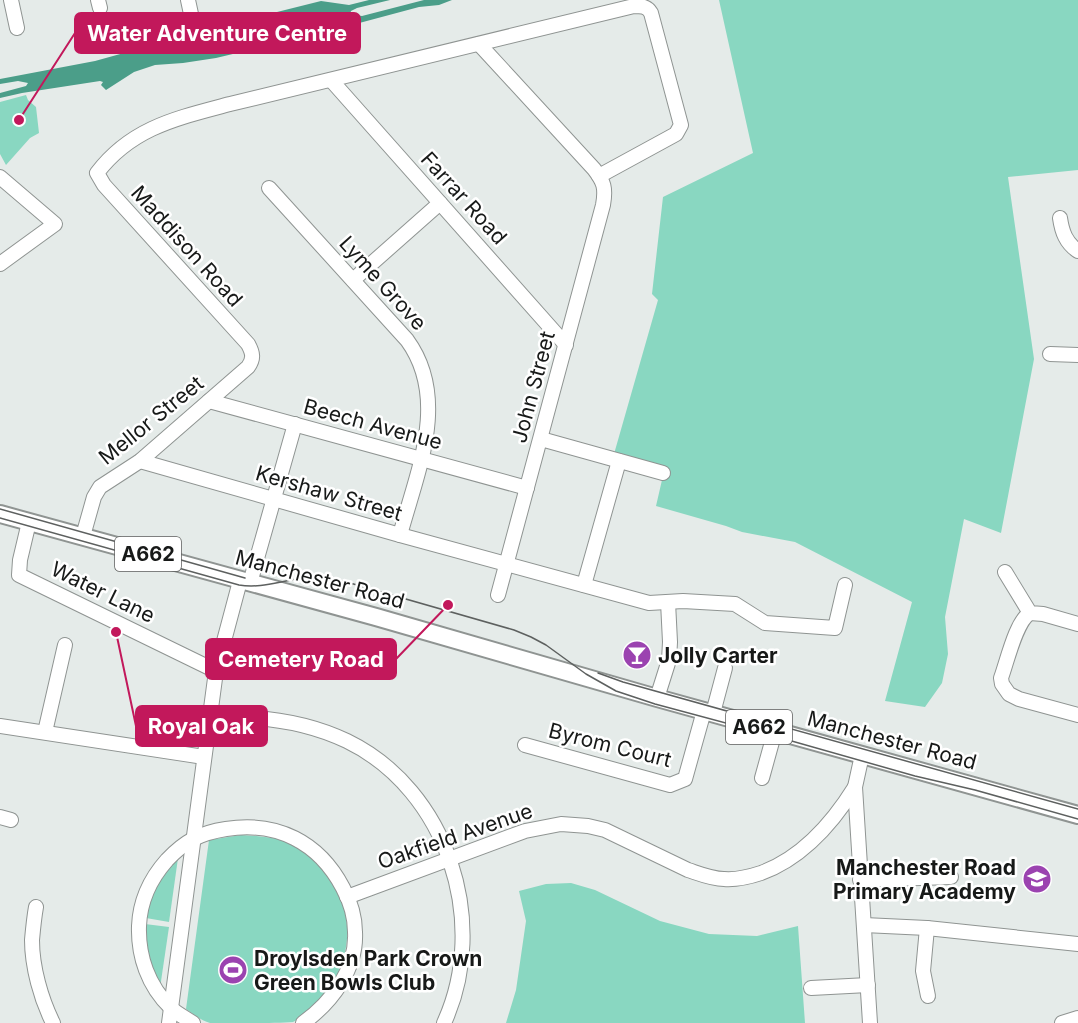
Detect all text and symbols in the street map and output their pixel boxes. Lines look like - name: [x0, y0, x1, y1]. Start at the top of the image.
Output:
- callout: Water Adventure Centre: [75, 13, 360, 53]
- text: Water Adventure Centre: [87, 20, 347, 46]
- street label: Farrar Road: [416, 147, 512, 249]
- street label: Maddison Road: [126, 180, 248, 312]
- street label: Lyme Grove: [334, 231, 432, 335]
- street label: John Street: [506, 328, 560, 446]
- street label: Mellor Street: [94, 370, 208, 470]
- street label: Beech Avenue: [301, 394, 445, 454]
- street label: Kershaw Street: [253, 460, 405, 526]
- road number: A662: [115, 537, 181, 571]
- street label: Manchester Road: [233, 544, 407, 614]
- street label: Water Lane: [47, 556, 159, 628]
- callout: Cemetery Road: [206, 639, 396, 679]
- bar icon: Jolly Carter: [621, 639, 653, 671]
- place label: Jolly Carter: [658, 643, 778, 668]
- text: Cemetery Road: [218, 646, 384, 672]
- street label: Manchester Road: [805, 705, 979, 775]
- callout: Royal Oak: [136, 706, 267, 746]
- road number: A662: [726, 710, 792, 744]
- text: Royal Oak: [148, 713, 255, 739]
- street label: Byrom Court: [546, 718, 674, 772]
- street label: Oakfield Avenue: [374, 798, 536, 874]
- place label: Manchester Road Primary Academy: [833, 855, 1016, 904]
- school or university icon: Manchester Road Primary Academy: [1021, 863, 1053, 895]
- place label: Droylsden Park Crown Green Bowls Club: [254, 946, 482, 995]
- sports icon: Droylsden Park Crown Green Bowls Club: [217, 954, 249, 986]

